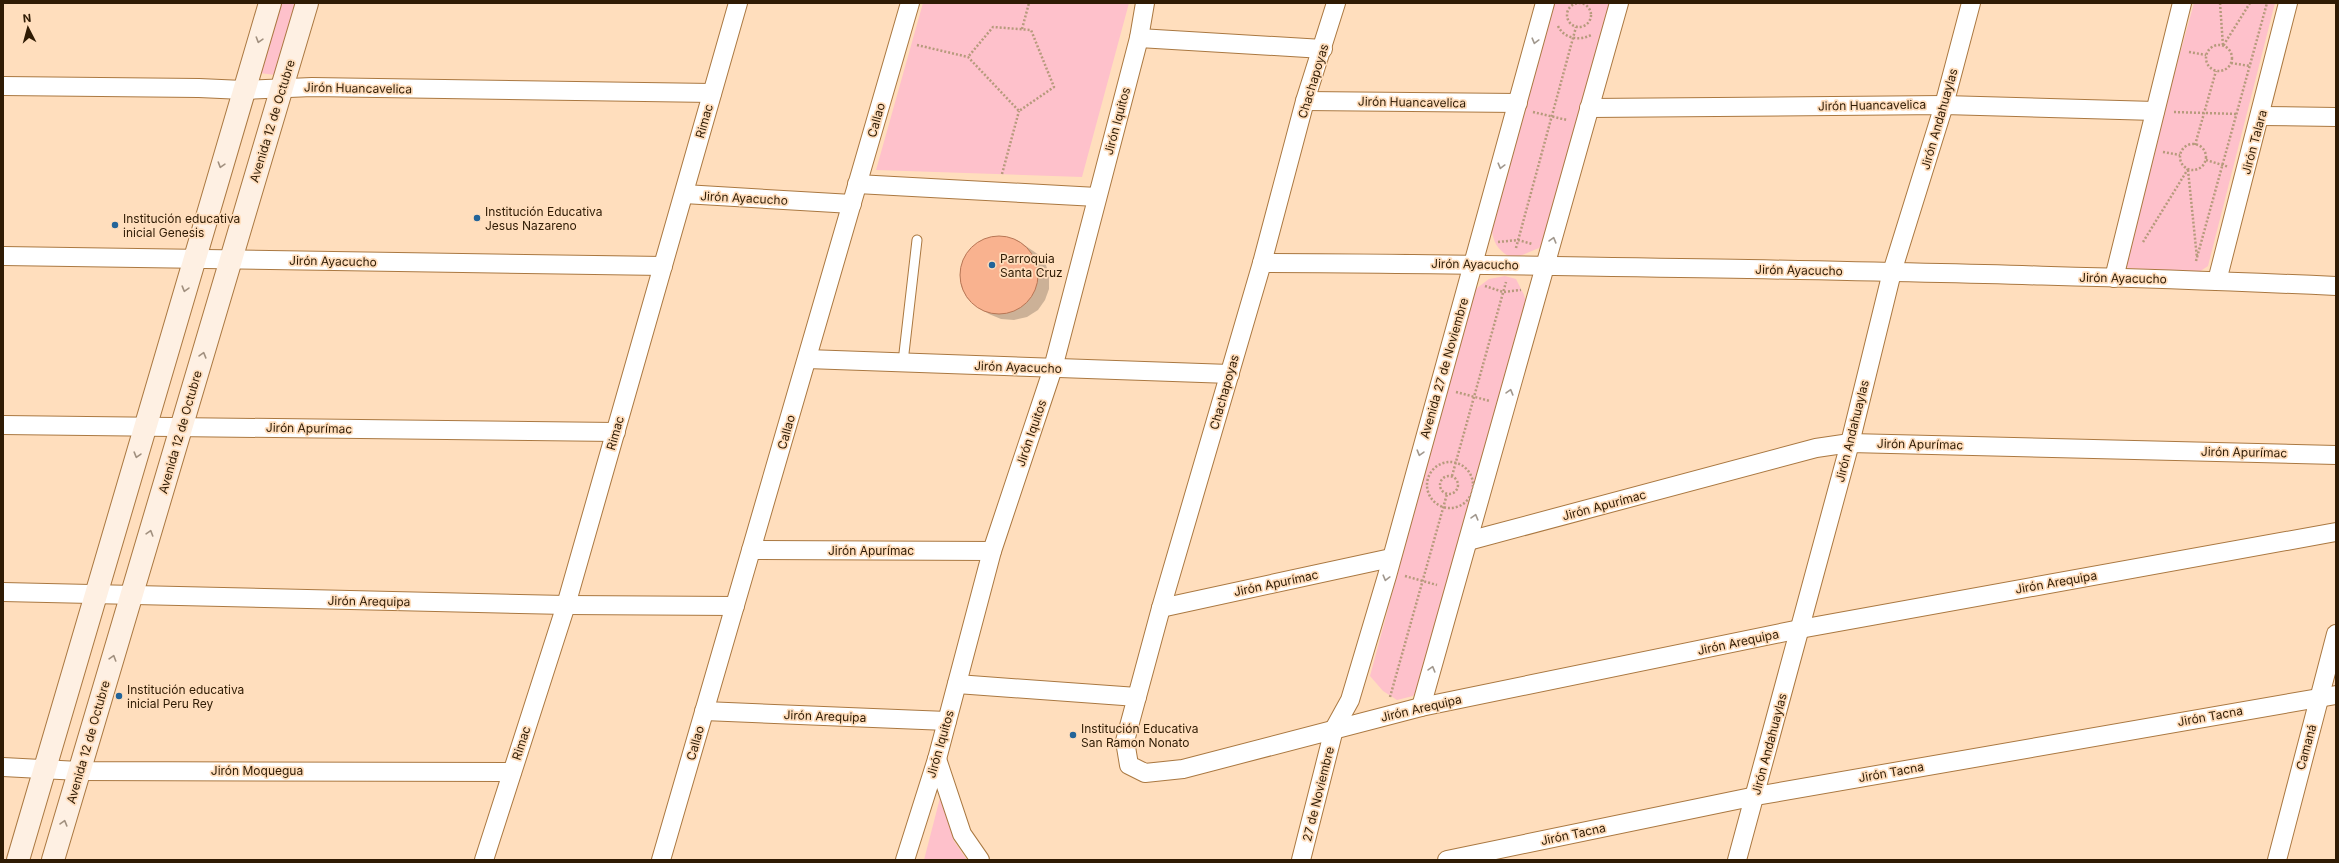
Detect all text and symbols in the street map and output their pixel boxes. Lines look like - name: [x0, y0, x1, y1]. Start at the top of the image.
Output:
- north arrow: [8, 8, 48, 48]
- text: N: [22, 11, 32, 25]
- one-way arrow: [255, 37, 264, 44]
- one-way arrow: [1531, 37, 1540, 44]
- street label: Chachapoyas: [1295, 42, 1331, 120]
- street label: Avenida 12 de Octubre: [246, 58, 298, 184]
- street label: Jirón Andahuaylas: [1917, 67, 1961, 171]
- street label: Jirón Huancavelica: [304, 80, 412, 96]
- street label: Jirón Iquitos: [1101, 85, 1133, 157]
- street label: Jirón Huancavelica: [1358, 94, 1466, 110]
- street label: Jirón Huancavelica: [1818, 97, 1926, 113]
- street label: Callao: [864, 101, 888, 139]
- street label: Rimac: [692, 102, 716, 140]
- street label: Jirón Talara: [2238, 108, 2270, 176]
- one-way arrow: [217, 161, 226, 168]
- one-way arrow: [1497, 162, 1506, 169]
- street label: Jirón Ayacucho: [700, 188, 788, 208]
- place label: Institución Educativa Jesus Nazareno: [485, 204, 603, 233]
- place label: Institución educativa inicial Genesis: [123, 211, 240, 240]
- marker: Institución Educativa Jesus Nazareno: [472, 213, 482, 223]
- marker: Institución educativa inicial Genesis: [110, 220, 120, 230]
- one-way arrow: [1548, 237, 1556, 243]
- place label: Parroquia Santa Cruz: [1000, 251, 1063, 280]
- street label: Jirón Ayacucho: [289, 253, 377, 269]
- street label: Jirón Ayacucho: [1431, 256, 1519, 272]
- marker: Parroquia Santa Cruz: [987, 260, 997, 270]
- street label: Jirón Ayacucho: [1755, 262, 1843, 278]
- street label: Jirón Ayacucho: [2079, 270, 2167, 286]
- one-way arrow: [181, 286, 190, 293]
- street label: Avenida 27 de Noviembre: [1417, 296, 1471, 440]
- one-way arrow: [198, 352, 207, 359]
- street label: Chachapoyas: [1206, 353, 1242, 431]
- street label: Jirón Ayacucho: [974, 358, 1062, 376]
- street label: Avenida 12 de Octubre: [155, 369, 205, 495]
- street label: Jirón Andahuaylas: [1832, 378, 1872, 484]
- one-way arrow: [1505, 389, 1514, 396]
- street label: Jirón Iquitos: [1013, 398, 1049, 468]
- street label: Callao: [774, 413, 798, 451]
- street label: Rimac: [603, 414, 627, 452]
- street label: Jirón Apurímac: [266, 420, 352, 436]
- street label: Jirón Apurímac: [1877, 436, 1963, 452]
- street label: Jirón Apurímac: [2201, 444, 2287, 460]
- one-way arrow: [1416, 449, 1425, 456]
- one-way arrow: [133, 451, 142, 458]
- street label: Jirón Apurímac: [1560, 487, 1648, 523]
- one-way arrow: [1470, 514, 1479, 521]
- one-way arrow: [145, 530, 154, 537]
- street label: Jirón Apurímac: [828, 543, 914, 558]
- street label: Jirón Apurímac: [1232, 567, 1320, 599]
- street label: Jirón Arequipa: [2014, 567, 2098, 597]
- one-way arrow: [1382, 575, 1391, 582]
- street label: Jirón Arequipa: [327, 593, 411, 609]
- street label: Jirón Arequipa: [1696, 626, 1780, 658]
- one-way arrow: [108, 654, 117, 661]
- one-way arrow: [1427, 666, 1436, 673]
- street label: Avenida 12 de Octubre: [63, 679, 113, 805]
- place label: Institución educativa inicial Peru Rey: [127, 682, 244, 711]
- marker: Institución educativa inicial Peru Rey: [114, 691, 124, 701]
- street label: Jirón Arequipa: [1379, 691, 1463, 725]
- street label: Jirón Andahuaylas: [1748, 691, 1790, 797]
- street label: Jirón Tacna: [2176, 703, 2244, 729]
- street label: Jirón Arequipa: [783, 707, 867, 725]
- street label: Jirón Iquitos: [923, 708, 957, 780]
- place label: Institución Educativa San Ramon Nonato: [1081, 721, 1199, 750]
- street label: Camaná: [2293, 723, 2319, 771]
- street label: Rimac: [509, 724, 534, 762]
- street label: Callao: [683, 724, 707, 762]
- marker: Institución Educativa San Ramon Nonato: [1068, 730, 1078, 740]
- street label: 27 de Noviembre: [1299, 745, 1337, 843]
- street label: Jirón Tacna: [1857, 759, 1925, 785]
- street label: Jirón Moquegua: [211, 763, 303, 778]
- one-way arrow: [59, 819, 68, 826]
- street label: Jirón Tacna: [1539, 820, 1607, 848]

